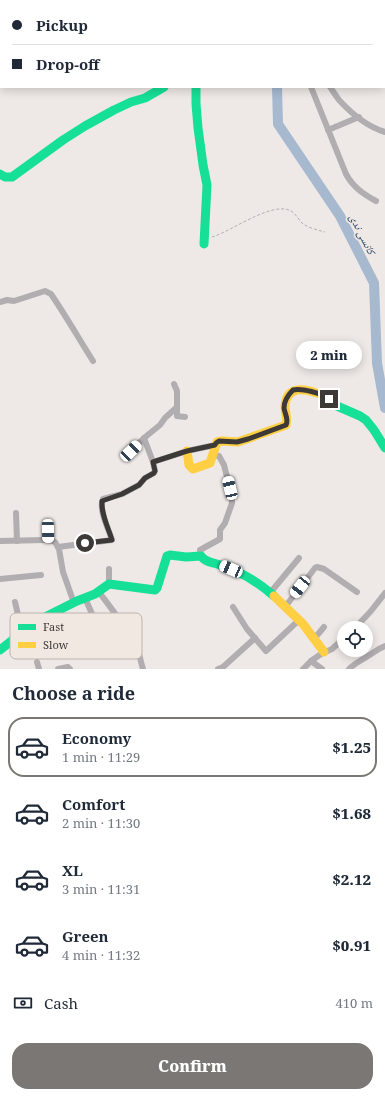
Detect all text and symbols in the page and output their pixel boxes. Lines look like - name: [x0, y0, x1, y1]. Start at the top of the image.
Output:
- text: Pickup: [36, 15, 88, 35]
- text: Drop-off: [36, 54, 100, 74]
- water label: کانسی ندی: [347, 211, 381, 259]
- callout: 2 min: [296, 341, 362, 369]
- text: 2 min: [310, 346, 348, 364]
- route end: [320, 390, 338, 408]
- car: [118, 438, 144, 464]
- car: [221, 475, 239, 501]
- car: [42, 519, 54, 543]
- route start: [76, 534, 94, 552]
- car: [218, 559, 244, 579]
- car: [288, 574, 312, 600]
- legend: [10, 613, 142, 659]
- text: Fast: [43, 619, 64, 634]
- map controls: [337, 621, 373, 657]
- button: locate: [337, 621, 373, 657]
- text: Slow: [43, 637, 69, 652]
- text: Choose a ride: [12, 681, 135, 705]
- text: Economy: [62, 728, 131, 748]
- icon: car: [14, 729, 50, 765]
- text: $1.25: [332, 737, 371, 757]
- text: 1 min · 11:29: [62, 748, 140, 766]
- text: Comfort: [62, 794, 125, 814]
- icon: car: [14, 795, 50, 831]
- text: $1.68: [332, 803, 371, 823]
- text: 2 min · 11:30: [62, 814, 140, 832]
- text: XL: [62, 860, 83, 880]
- icon: car: [14, 861, 50, 897]
- text: $2.12: [332, 869, 371, 889]
- text: 3 min · 11:31: [62, 880, 140, 898]
- text: Green: [62, 926, 109, 946]
- icon: car: [14, 927, 50, 963]
- text: $0.91: [332, 935, 371, 955]
- text: 4 min · 11:32: [62, 946, 140, 964]
- icon: cash: [12, 992, 34, 1014]
- text: Cash: [44, 993, 78, 1013]
- text: 410 m: [336, 994, 373, 1012]
- button: Confirm: [12, 1043, 373, 1089]

